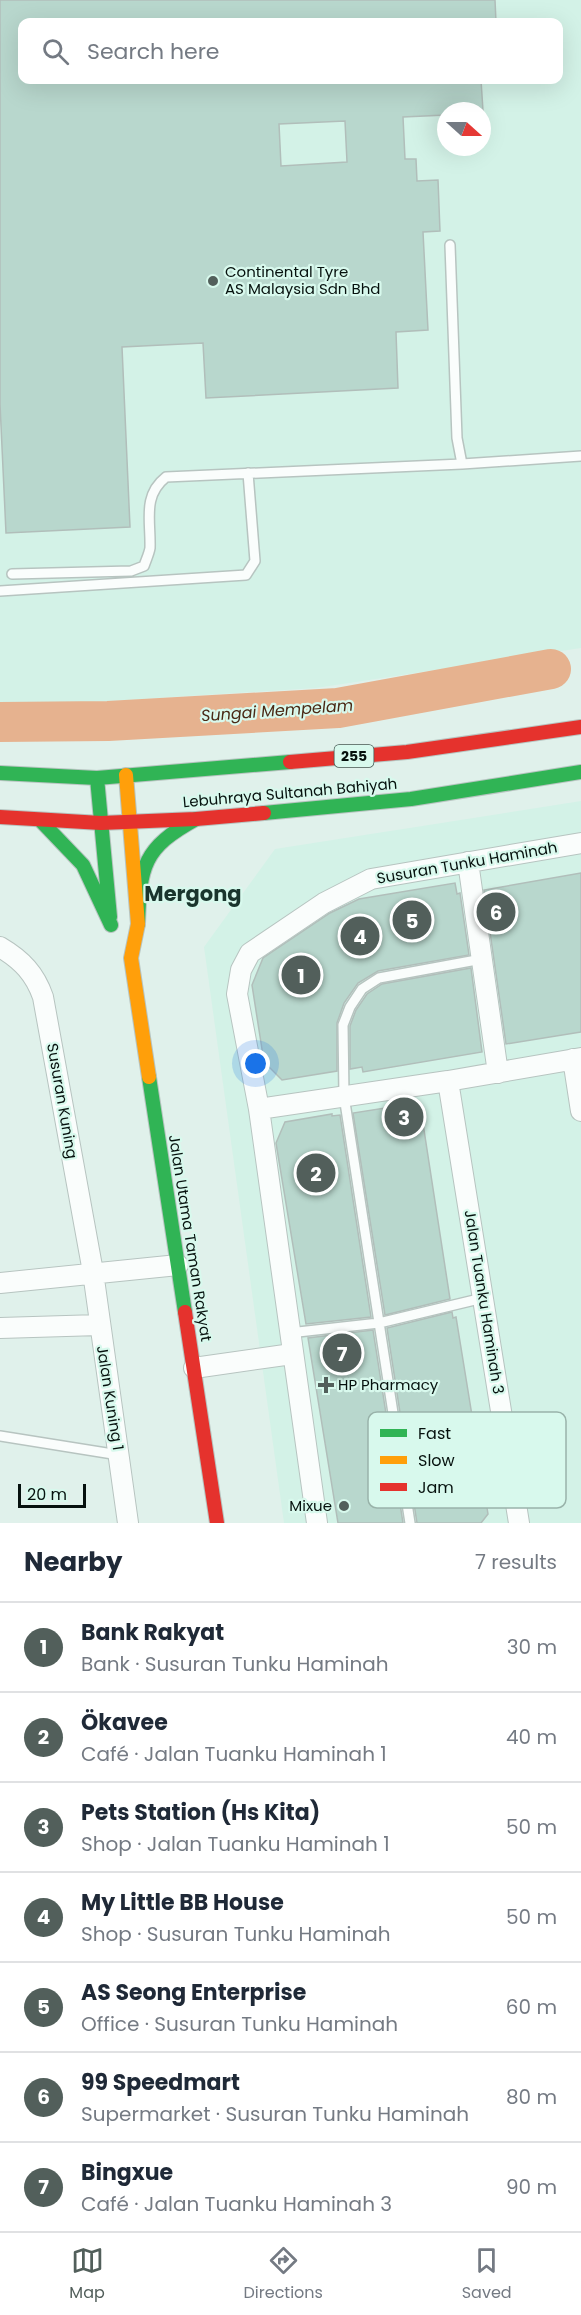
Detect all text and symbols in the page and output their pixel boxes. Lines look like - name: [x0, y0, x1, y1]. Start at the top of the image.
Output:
- search box: [18, 18, 563, 84]
- icon: search: [39, 35, 72, 68]
- text: Search here: [87, 36, 220, 67]
- north arrow: [437, 102, 491, 156]
- place label: Continental Tyre AS Malaysia Sdn Bhd: [225, 261, 380, 299]
- marker: Continental Tyre AS Malaysia Sdn Bhd: [206, 274, 220, 288]
- water label: Sungai Mempelam: [200, 694, 354, 727]
- road number: 255: [334, 745, 374, 767]
- street label: Lebuhraya Sultanah Bahiyah: [182, 773, 398, 812]
- street label: Susuran Tunku Haminah: [375, 836, 559, 889]
- district label: Mergong: [144, 879, 242, 908]
- pin: 6: [476, 890, 516, 934]
- pin: 5: [392, 898, 432, 942]
- pin: 4: [340, 914, 380, 958]
- pin: 1: [282, 952, 320, 998]
- street label: Susuran Kuning: [42, 1042, 83, 1160]
- your location: [241, 1049, 270, 1078]
- pin: 3: [384, 1094, 424, 1140]
- street label: Jalan Utama Taman Rakyat: [164, 1133, 217, 1343]
- pin: 2: [296, 1150, 336, 1196]
- street label: Jalan Tuanku Haminah 3: [460, 1208, 509, 1395]
- pin: 7: [322, 1330, 362, 1376]
- street label: Jalan Kuning 1: [92, 1344, 129, 1452]
- place label: HP Pharmacy: [338, 1374, 439, 1395]
- marker: HP Pharmacy: [319, 1378, 333, 1392]
- legend: [368, 1412, 566, 1508]
- text: Fast: [418, 1422, 451, 1445]
- text: Slow: [418, 1449, 455, 1472]
- text: Jam: [418, 1476, 454, 1499]
- scale bar: [18, 1481, 86, 1508]
- text: 20 m: [27, 1483, 67, 1506]
- place label: Mixue: [289, 1495, 332, 1516]
- marker: Mixue: [337, 1499, 351, 1513]
- text: Nearby: [24, 1544, 122, 1580]
- text: 7 results: [475, 1548, 557, 1576]
- text: Bank Rakyat: [81, 1617, 224, 1648]
- text: 1: [40, 1633, 47, 1661]
- text: 30 m: [507, 1633, 557, 1661]
- text: Bank · Susuran Tunku Haminah: [81, 1650, 389, 1678]
- text: Ökavee: [81, 1707, 168, 1738]
- text: 2: [38, 1723, 49, 1751]
- text: 40 m: [506, 1723, 557, 1751]
- text: Café · Jalan Tuanku Haminah 1: [81, 1740, 387, 1768]
- text: Pets Station (Hs Kita): [81, 1797, 320, 1828]
- text: 3: [37, 1813, 50, 1841]
- text: 50 m: [506, 1813, 557, 1841]
- text: Shop · Jalan Tuanku Haminah 1: [81, 1830, 390, 1858]
- text: My Little BB House: [81, 1887, 284, 1918]
- text: 4: [37, 1903, 50, 1931]
- text: 50 m: [506, 1903, 557, 1931]
- text: Shop · Susuran Tunku Haminah: [81, 1920, 391, 1948]
- text: AS Seong Enterprise: [81, 1977, 306, 2008]
- text: 5: [37, 1993, 50, 2021]
- text: 60 m: [506, 1993, 557, 2021]
- text: Office · Susuran Tunku Haminah: [81, 2010, 398, 2038]
- text: 99 Speedmart: [81, 2067, 240, 2098]
- text: 6: [37, 2083, 50, 2111]
- text: 80 m: [506, 2083, 557, 2111]
- text: Supermarket · Susuran Tunku Haminah: [81, 2100, 469, 2128]
- text: Bingxue: [81, 2157, 173, 2188]
- text: 7: [38, 2173, 49, 2201]
- text: 90 m: [506, 2173, 557, 2201]
- text: Café · Jalan Tuanku Haminah 3: [81, 2190, 392, 2218]
- tab: Map: [69, 2244, 105, 2305]
- tab: Directions: [244, 2244, 323, 2305]
- tab: Saved: [462, 2244, 512, 2305]

